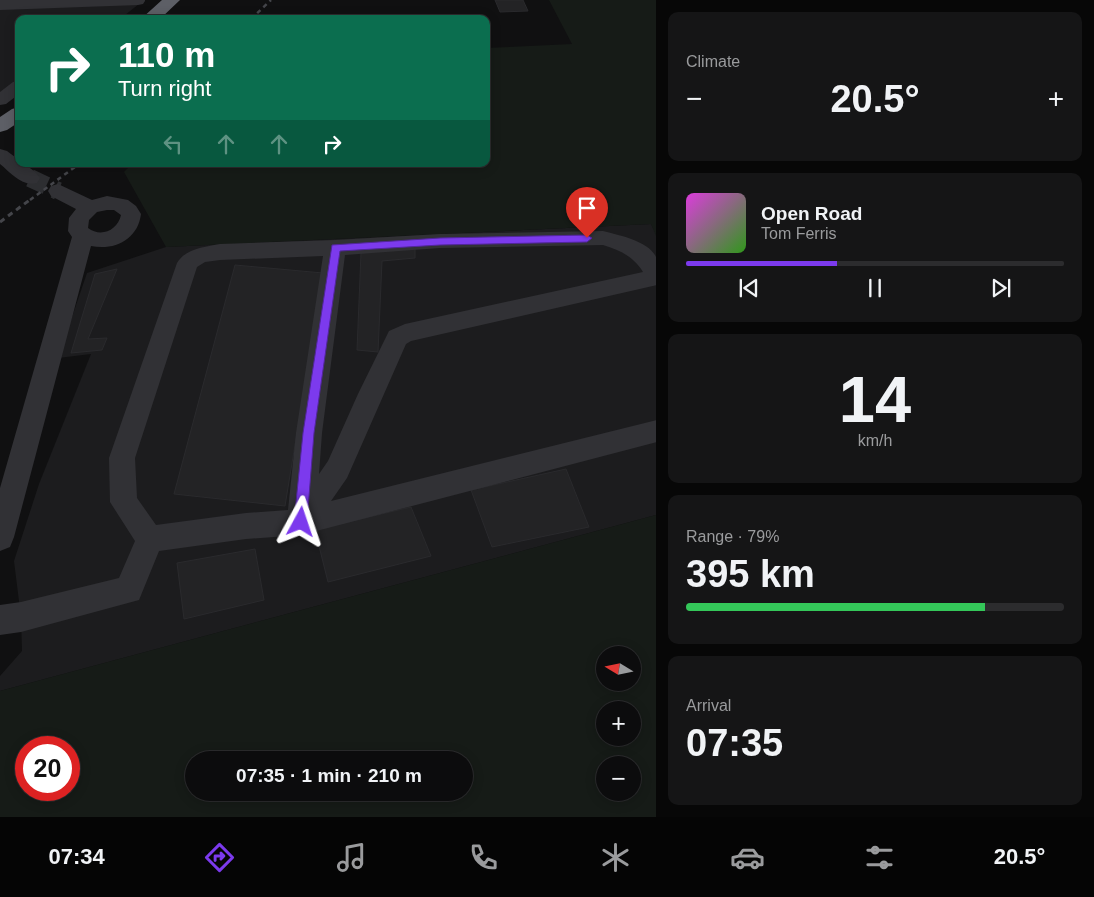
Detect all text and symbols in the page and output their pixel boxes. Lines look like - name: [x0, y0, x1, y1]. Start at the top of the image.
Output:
- icon: right: [35, 35, 100, 100]
- text: 110 m: [118, 35, 215, 74]
- text: Climate: [686, 53, 740, 70]
- text: Turn right: [118, 76, 211, 101]
- text: 20.5°: [830, 78, 920, 120]
- text: −: [686, 83, 702, 114]
- text: +: [1048, 83, 1064, 114]
- icon: left: [159, 130, 187, 158]
- icon: ahead: [212, 130, 240, 158]
- icon: ahead: [265, 130, 293, 158]
- icon: right: [318, 130, 346, 158]
- pin: [566, 187, 608, 238]
- icon: arrive: [573, 194, 601, 222]
- text: Open Road: [761, 203, 862, 224]
- text: Tom Ferris: [761, 225, 837, 242]
- icon: previous: [735, 274, 763, 302]
- icon: pause: [861, 274, 889, 302]
- icon: next: [987, 274, 1015, 302]
- text: 14: [839, 363, 911, 436]
- text: km/h: [858, 432, 892, 449]
- position arrow: [274, 495, 326, 547]
- text: Range · 79%: [686, 528, 779, 545]
- text: 395 km: [686, 553, 815, 595]
- north arrow: [596, 646, 641, 691]
- map controls: [596, 646, 641, 801]
- text: Arrival: [686, 697, 731, 714]
- button: +: [596, 701, 641, 746]
- text: 07:35: [686, 722, 783, 764]
- speed limit sign: 20: [15, 736, 80, 801]
- button: −: [596, 756, 641, 801]
- text: 07:35 · 1 min · 210 m: [236, 765, 422, 786]
- icon: directions: [202, 840, 237, 875]
- icon: music: [334, 840, 369, 875]
- icon: phone: [466, 840, 501, 875]
- icon: climate: [598, 840, 633, 875]
- icon: car: [730, 840, 765, 875]
- icon: filters: [862, 840, 897, 875]
- text: 07:34: [49, 844, 105, 869]
- text: 20.5°: [994, 844, 1045, 869]

